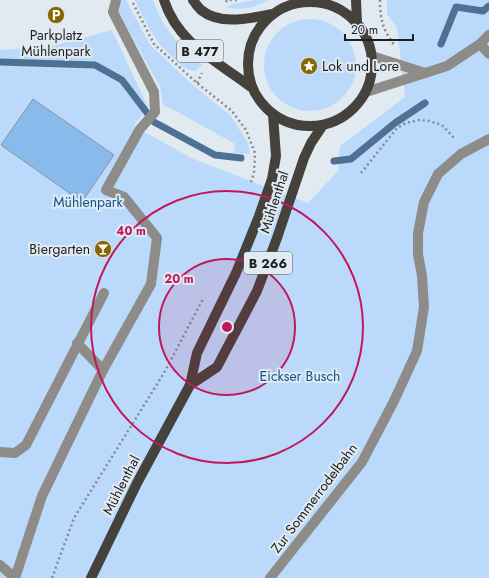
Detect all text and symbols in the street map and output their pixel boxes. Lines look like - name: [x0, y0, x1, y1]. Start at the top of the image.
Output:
- parking icon: Parkplatz Mühlenpark: [46, 5, 66, 25]
- scale bar: [345, 16, 413, 42]
- text: 20 m: [351, 21, 378, 39]
- place label: Parkplatz Mühlenpark: [21, 25, 92, 61]
- road number: B 477: [177, 40, 223, 62]
- place icon: Lok und Lore: [299, 56, 319, 76]
- place label: Lok und Lore: [322, 56, 399, 76]
- street label: Mühlenthal: [255, 168, 293, 236]
- park label: Mühlenpark: [53, 192, 124, 212]
- text: 40 m: [116, 222, 146, 240]
- place label: Biergarten: [29, 239, 90, 259]
- bar icon: Biergarten: [93, 239, 113, 259]
- road number: B 266: [244, 252, 292, 274]
- text: 20 m: [164, 270, 194, 288]
- centre of rings: [220, 320, 234, 334]
- park label: Eickser Busch: [260, 366, 340, 386]
- street label: Zur Sommerrodelbahn: [266, 439, 362, 557]
- street label: Mühlenthal: [97, 452, 145, 518]

